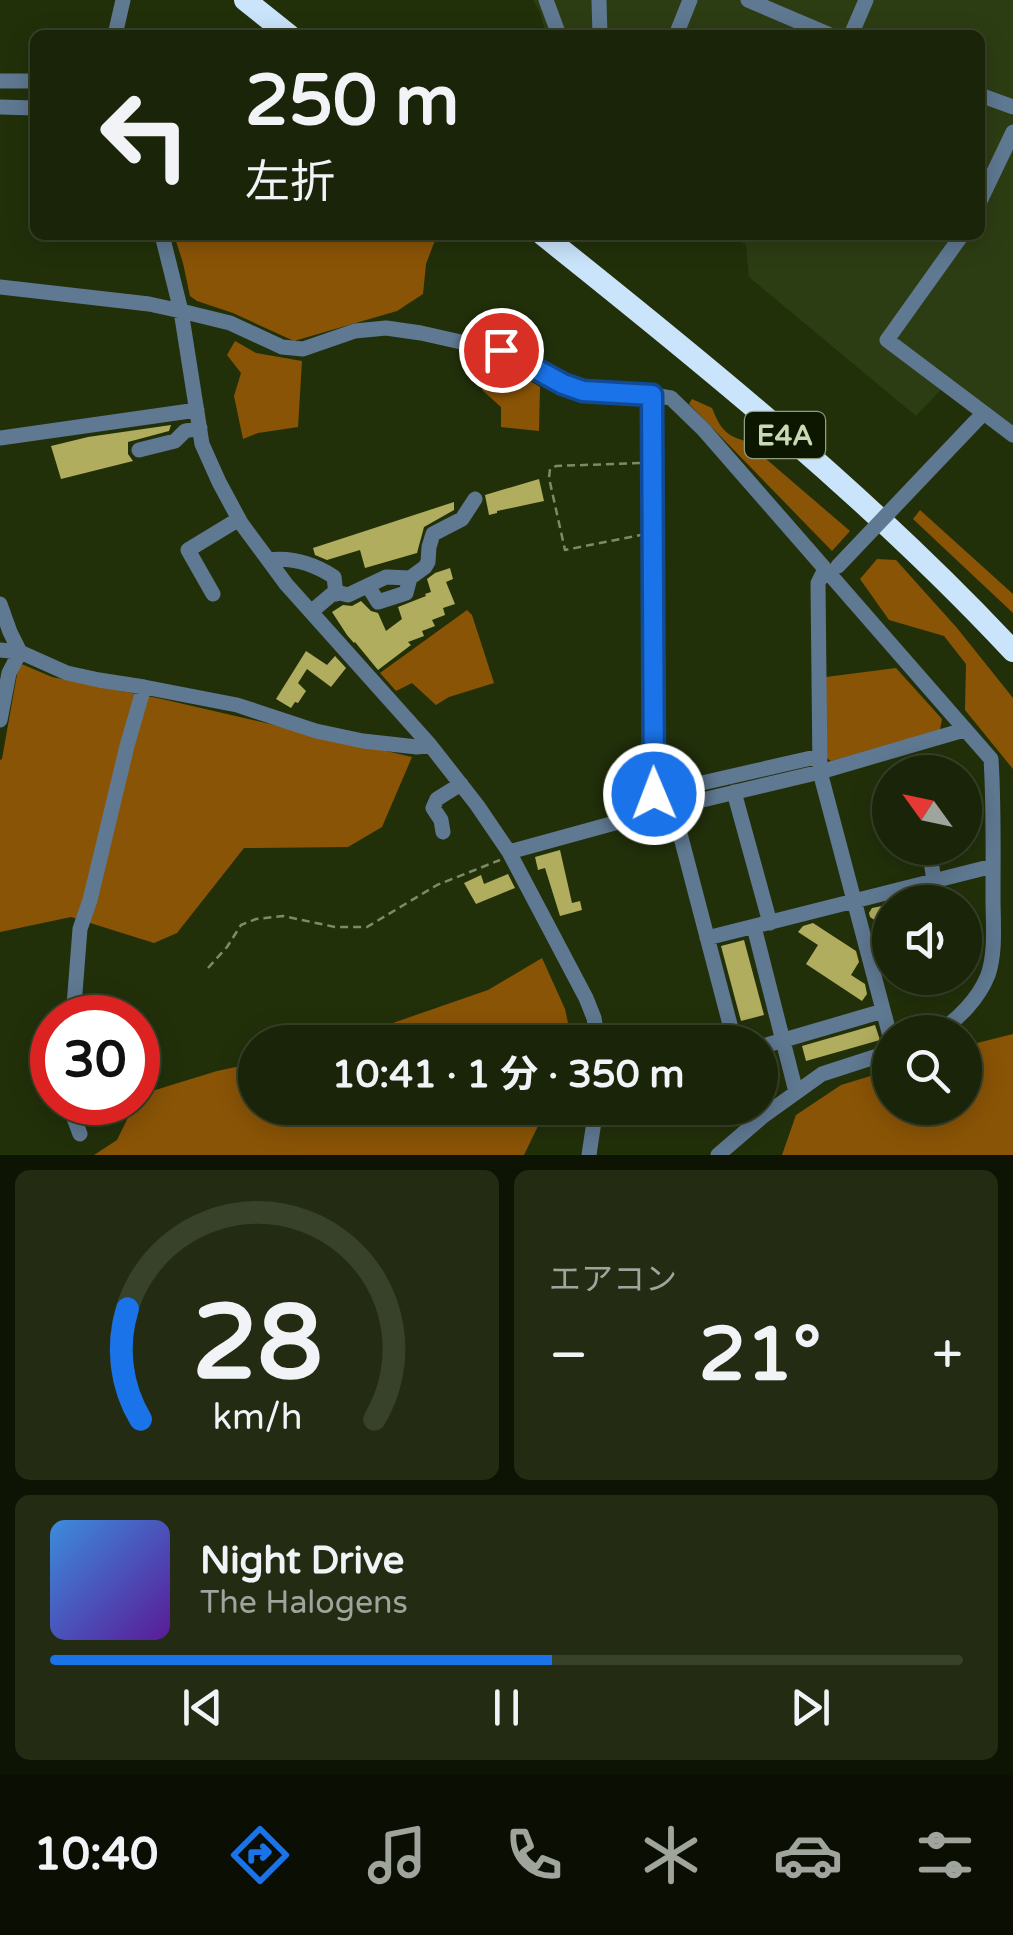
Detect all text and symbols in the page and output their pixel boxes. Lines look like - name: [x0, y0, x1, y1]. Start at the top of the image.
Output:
- text: 250 m: [245, 60, 459, 144]
- icon: left: [80, 70, 210, 200]
- text: 左折: [245, 156, 335, 210]
- pin: [459, 308, 544, 393]
- icon: arrive: [474, 323, 529, 378]
- road number: E4A: [745, 412, 825, 458]
- position arrow: [602, 742, 706, 846]
- north arrow: [872, 755, 982, 865]
- map controls: [872, 755, 982, 1125]
- button: sound: [872, 885, 982, 995]
- speed limit sign: 30: [30, 995, 160, 1125]
- button: search: [872, 1015, 982, 1125]
- text: 10:41 · 1 分 · 350 m: [332, 1052, 684, 1098]
- text: エアコン: [549, 1261, 677, 1299]
- text: 28: [192, 1282, 322, 1407]
- text: 21°: [699, 1310, 821, 1400]
- text: −: [549, 1323, 588, 1389]
- text: +: [932, 1323, 963, 1389]
- text: km/h: [212, 1396, 302, 1439]
- text: Night Drive: [200, 1538, 404, 1584]
- text: The Halogens: [200, 1584, 408, 1622]
- icon: previous: [175, 1680, 230, 1735]
- icon: pause: [479, 1680, 534, 1735]
- icon: next: [783, 1680, 838, 1735]
- icon: directions: [225, 1820, 295, 1890]
- icon: music: [362, 1820, 432, 1890]
- icon: phone: [499, 1820, 569, 1890]
- icon: climate: [636, 1820, 706, 1890]
- icon: car: [773, 1820, 843, 1890]
- icon: filters: [910, 1820, 980, 1890]
- text: 10:40: [33, 1828, 158, 1882]

